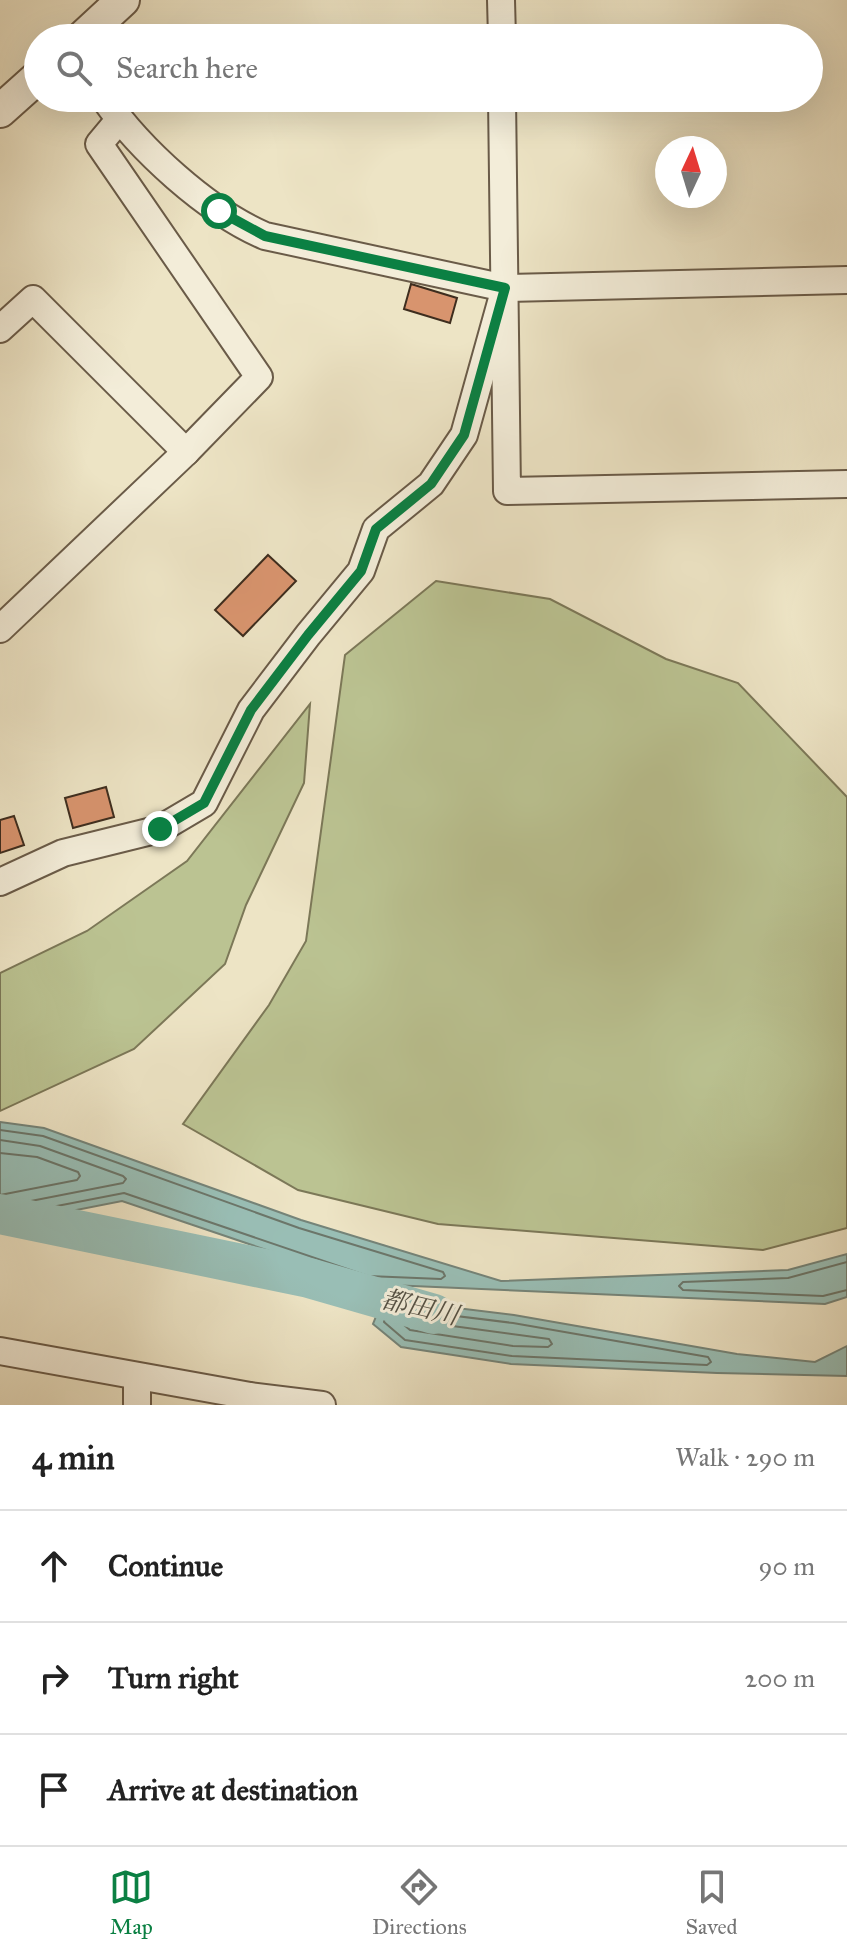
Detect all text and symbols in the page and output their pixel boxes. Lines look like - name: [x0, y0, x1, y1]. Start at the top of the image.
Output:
- search box: [24, 24, 823, 112]
- icon: search: [52, 46, 96, 90]
- text: Search here: [116, 50, 258, 86]
- north arrow: [655, 136, 727, 208]
- route start: [201, 193, 237, 229]
- route end: [142, 811, 178, 847]
- water label: 都田川: [378, 1283, 465, 1332]
- text: 4 min: [32, 1437, 115, 1478]
- text: Walk · 290 m: [675, 1441, 815, 1473]
- icon: ahead: [32, 1544, 76, 1588]
- text: Continue: [108, 1548, 223, 1584]
- text: 90 m: [758, 1550, 815, 1582]
- icon: right: [32, 1656, 76, 1700]
- text: Turn right: [108, 1660, 239, 1696]
- text: 200 m: [744, 1662, 815, 1694]
- icon: arrive: [32, 1768, 76, 1812]
- text: Arrive at destination: [108, 1772, 358, 1808]
- tab: Map: [109, 1865, 153, 1940]
- tab: Directions: [372, 1865, 467, 1940]
- tab: Saved: [685, 1865, 738, 1940]

